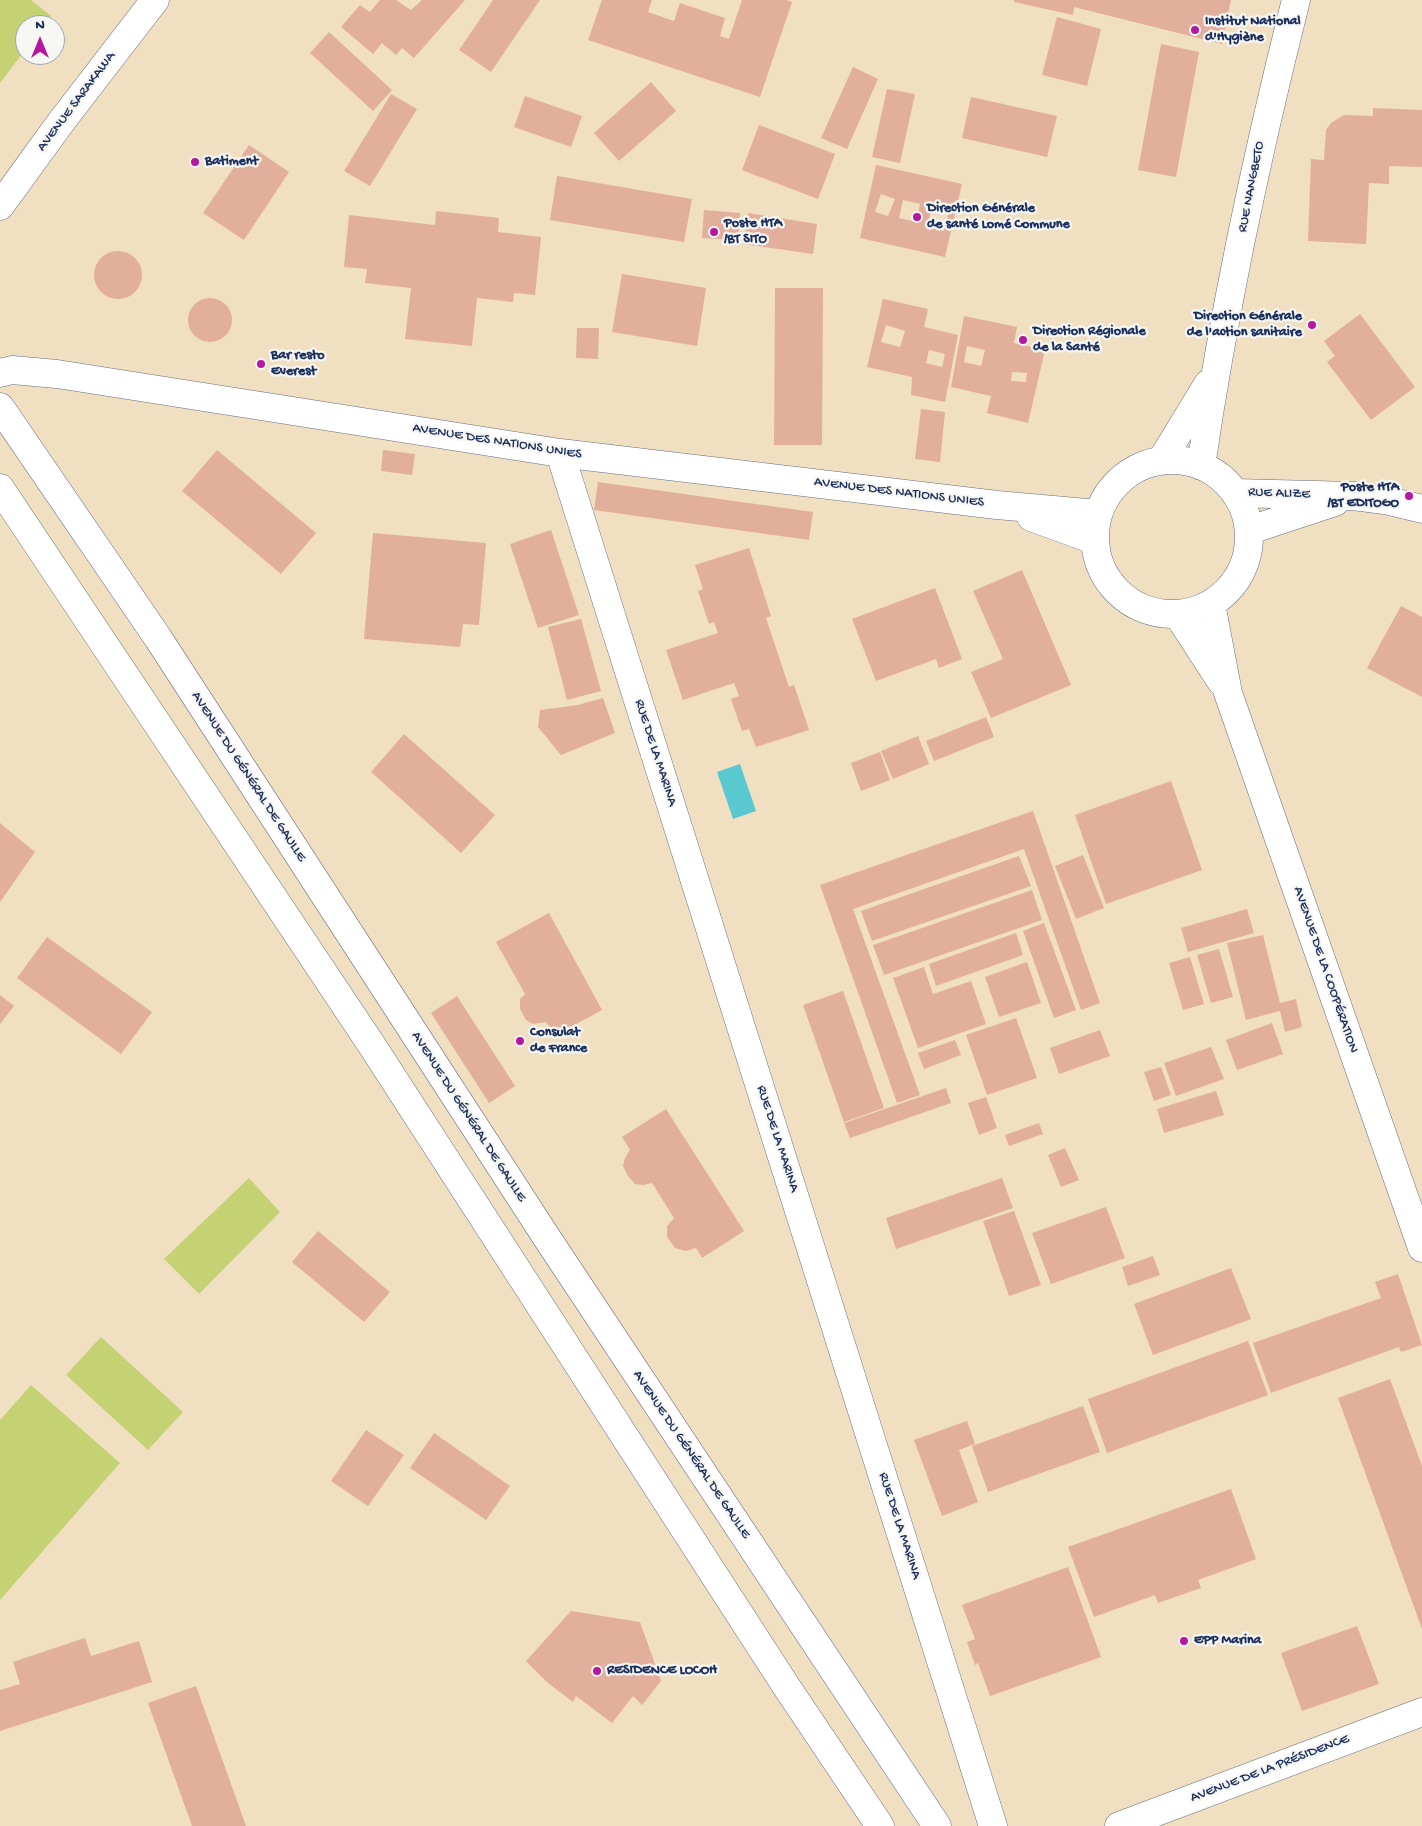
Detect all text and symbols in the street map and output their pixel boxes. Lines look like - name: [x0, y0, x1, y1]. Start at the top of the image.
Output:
- place label: Institut National d'Hygiène: [1205, 14, 1301, 46]
- north arrow: [15, 15, 65, 65]
- text: N: [35, 17, 45, 34]
- marker: Institut National d'Hygiène: [1189, 24, 1201, 36]
- street label: AVENUE SARAKAWA: [34, 49, 120, 155]
- street label: RUE NANGBETO: [1235, 140, 1269, 234]
- place label: Batiment: [205, 154, 258, 170]
- marker: Batiment: [189, 156, 201, 168]
- place label: Direction Générale de santé Lomé Commune: [927, 201, 1070, 233]
- marker: Direction Générale de santé Lomé Commune: [911, 211, 923, 223]
- place label: Poste HTA /BT SITO: [724, 216, 782, 248]
- marker: Poste HTA /BT SITO: [708, 226, 720, 238]
- place label: Direction Générale de l'action sanitaire: [1187, 309, 1302, 342]
- marker: Direction Générale de l'action sanitaire: [1306, 319, 1318, 331]
- place label: Direction Régionale de la Santé: [1033, 324, 1146, 357]
- marker: Direction Régionale de la Santé: [1017, 334, 1029, 346]
- place label: Bar resto Everest: [271, 348, 325, 381]
- marker: Bar resto Everest: [255, 358, 267, 370]
- street label: AVENUE DES NATIONS UNIES: [411, 420, 583, 464]
- street label: AVENUE DES NATIONS UNIES: [813, 474, 985, 512]
- place label: Poste HTA /BT EDITOGO: [1327, 480, 1399, 512]
- street label: RUE ALIZE: [1248, 485, 1310, 503]
- marker: Poste HTA /BT EDITOGO: [1403, 490, 1415, 502]
- street label: AVENUE DU GÉNÉRAL DE GAULLE: [187, 689, 309, 865]
- street label: RUE DE LA MARINA: [630, 697, 680, 809]
- street label: AVENUE DE LA COOPÉRATION: [1289, 885, 1361, 1055]
- place label: Consulat de France: [530, 1025, 587, 1058]
- street label: AVENUE DU GÉNÉRAL DE GAULLE: [407, 1029, 529, 1205]
- marker: Consulat de France: [514, 1035, 526, 1047]
- street label: RUE DE LA MARINA: [752, 1083, 802, 1195]
- street label: AVENUE DU GÉNÉRAL DE GAULLE: [628, 1368, 754, 1542]
- street label: RUE DE LA MARINA: [874, 1470, 924, 1582]
- place label: EPP Marina: [1194, 1633, 1261, 1649]
- marker: EPP Marina: [1178, 1635, 1190, 1647]
- place label: RESIDENCE LOCOH: [607, 1663, 717, 1679]
- marker: RESIDENCE LOCOH: [591, 1665, 603, 1677]
- street label: AVENUE DE LA PRÉSIDENCE: [1188, 1731, 1352, 1807]

